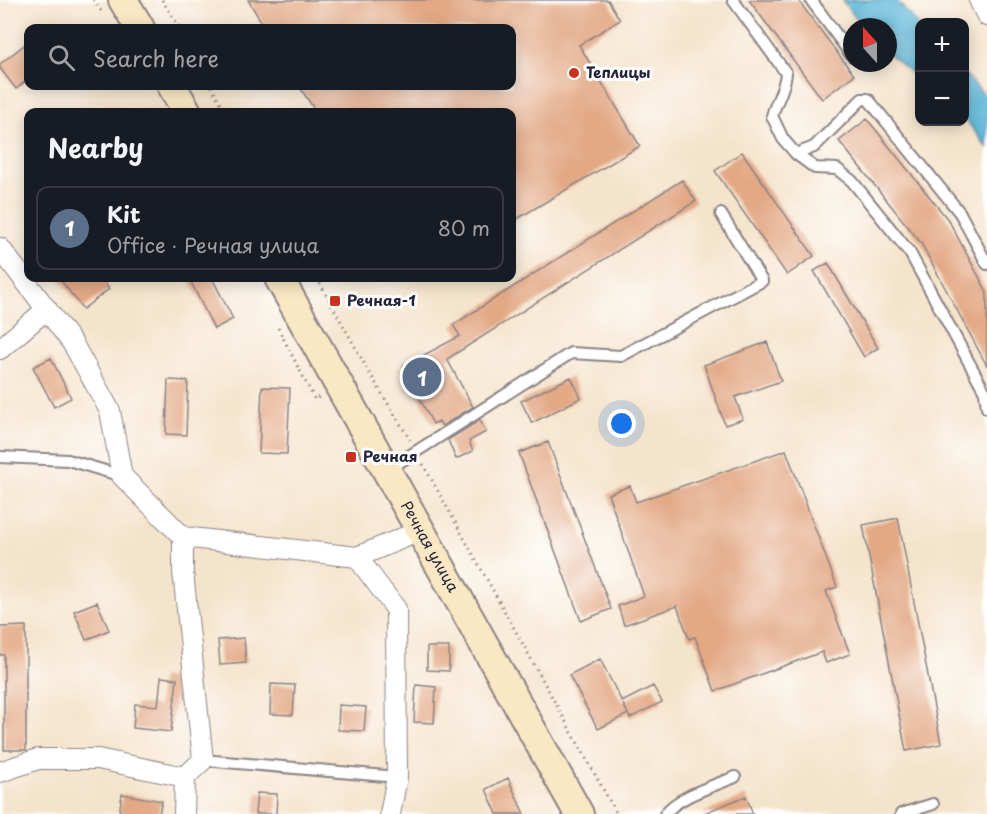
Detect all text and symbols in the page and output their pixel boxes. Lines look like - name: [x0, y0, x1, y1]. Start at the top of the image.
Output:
- north arrow: [843, 18, 897, 72]
- map controls: [915, 18, 969, 126]
- button: +: [915, 18, 969, 72]
- search box: [24, 24, 516, 90]
- icon: search: [45, 41, 78, 74]
- text: Search here: [93, 41, 219, 74]
- place label: Теплицы: [586, 60, 651, 83]
- marker: Теплицы: [567, 66, 581, 80]
- button: −: [915, 72, 969, 126]
- text: Nearby: [48, 128, 143, 167]
- text: Kit: [107, 197, 140, 230]
- text: 1: [65, 213, 74, 243]
- text: 80 m: [438, 213, 490, 243]
- text: Office · Речная улица: [107, 230, 319, 260]
- place label: Речная-1: [347, 288, 416, 311]
- marker: Речная-1: [328, 294, 342, 308]
- pin: 1: [402, 354, 442, 400]
- your location: [607, 409, 636, 438]
- place label: Речная: [363, 444, 418, 467]
- marker: Речная: [344, 450, 358, 464]
- street label: Речная улица: [396, 496, 466, 596]

